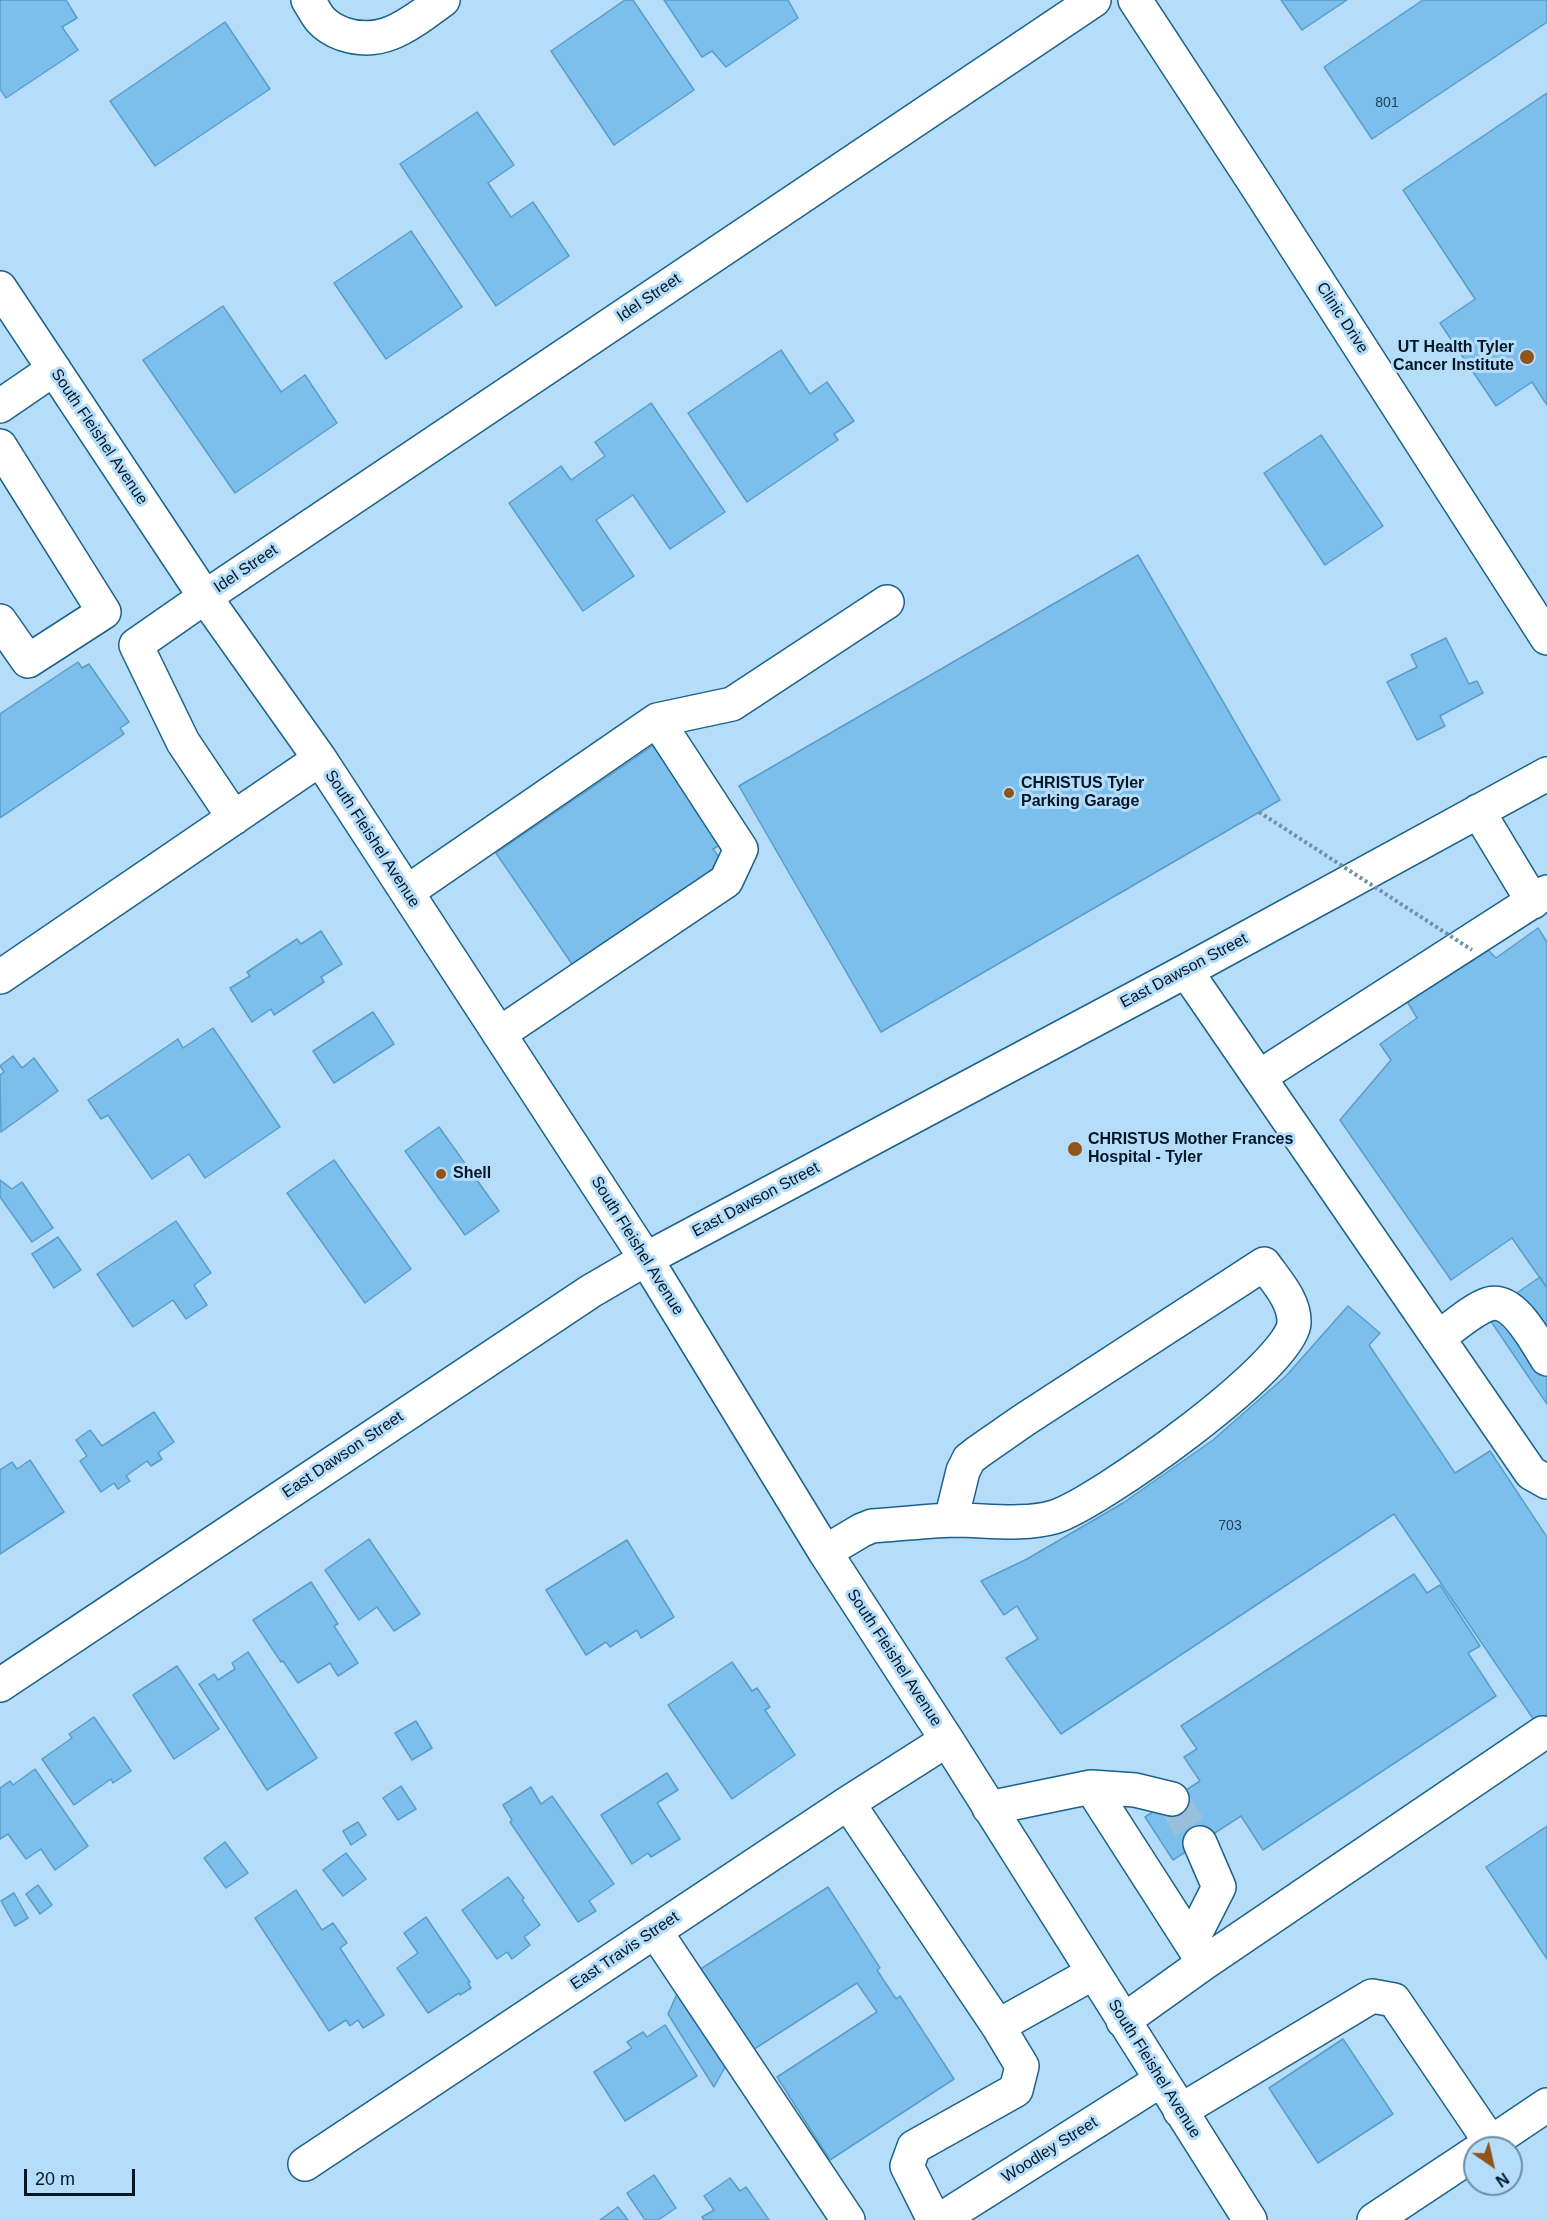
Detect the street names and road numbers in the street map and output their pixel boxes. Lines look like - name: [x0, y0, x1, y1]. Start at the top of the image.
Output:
- street label: Idel Street: [613, 270, 685, 326]
- street label: Clinic Drive: [1312, 279, 1372, 357]
- street label: South Fleishel Avenue: [46, 365, 152, 509]
- street label: Idel Street: [210, 541, 282, 597]
- street label: South Fleishel Avenue: [320, 767, 424, 911]
- street label: East Dawson Street: [1117, 929, 1251, 1013]
- street label: East Dawson Street: [689, 1158, 823, 1242]
- street label: South Fleishel Avenue: [587, 1173, 687, 1319]
- street label: East Dawson Street: [279, 1408, 407, 1502]
- street label: South Fleishel Avenue: [842, 1586, 946, 1730]
- street label: East Travis Street: [567, 1908, 683, 1994]
- street label: South Fleishel Avenue: [1104, 1996, 1204, 2142]
- street label: Woodley Street: [999, 2113, 1101, 2187]

